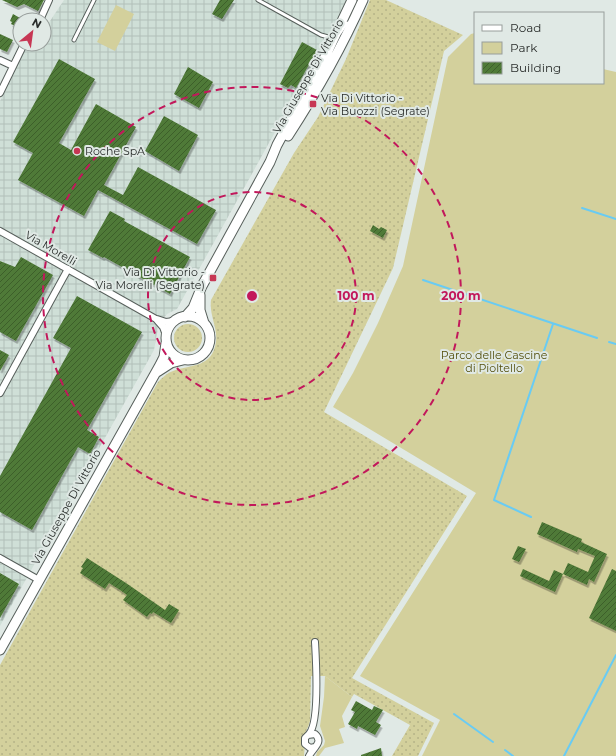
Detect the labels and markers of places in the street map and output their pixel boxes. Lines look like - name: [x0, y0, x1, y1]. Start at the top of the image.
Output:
- place label: Via Di Vittorio - Via Buozzi (Segrate): [321, 91, 430, 118]
- marker: Via Di Vittorio - Via Buozzi (Segrate): [308, 99, 318, 109]
- place label: Roche SpA: [85, 144, 145, 158]
- marker: Roche SpA: [72, 146, 82, 156]
- place label: Via Di Vittorio - Via Morelli (Segrate): [96, 265, 205, 292]
- marker: Via Di Vittorio - Via Morelli (Segrate): [208, 273, 218, 283]
- centre of rings: [245, 289, 259, 303]

